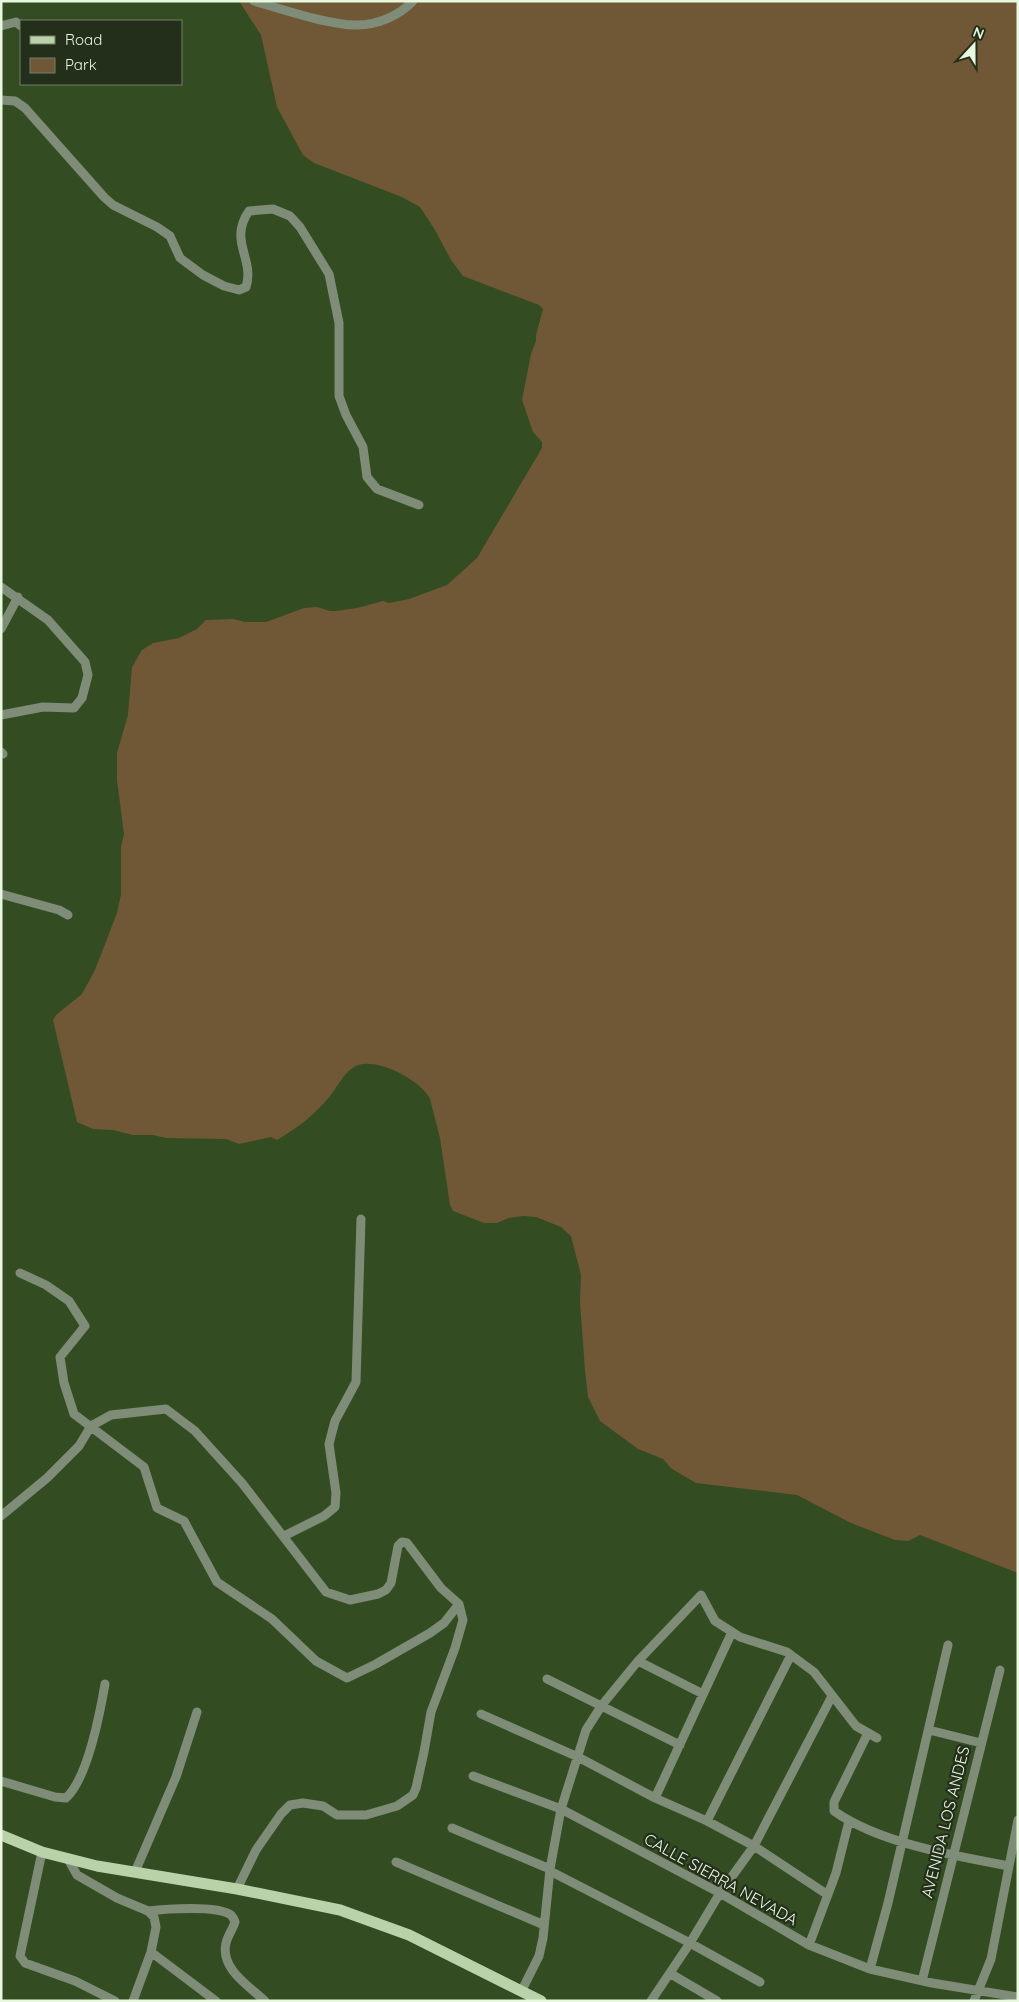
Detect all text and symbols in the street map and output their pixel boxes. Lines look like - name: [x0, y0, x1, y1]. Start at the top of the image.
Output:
- legend: [20, 20, 182, 85]
- north arrow: [949, 20, 999, 70]
- text: N: [971, 23, 987, 43]
- text: Road: [65, 30, 102, 49]
- text: Park: [65, 55, 97, 74]
- street label: AVENIDA LOS ANDES: [916, 1744, 974, 1900]
- street label: CALLE SIERRA NEVADA: [641, 1828, 801, 1930]

